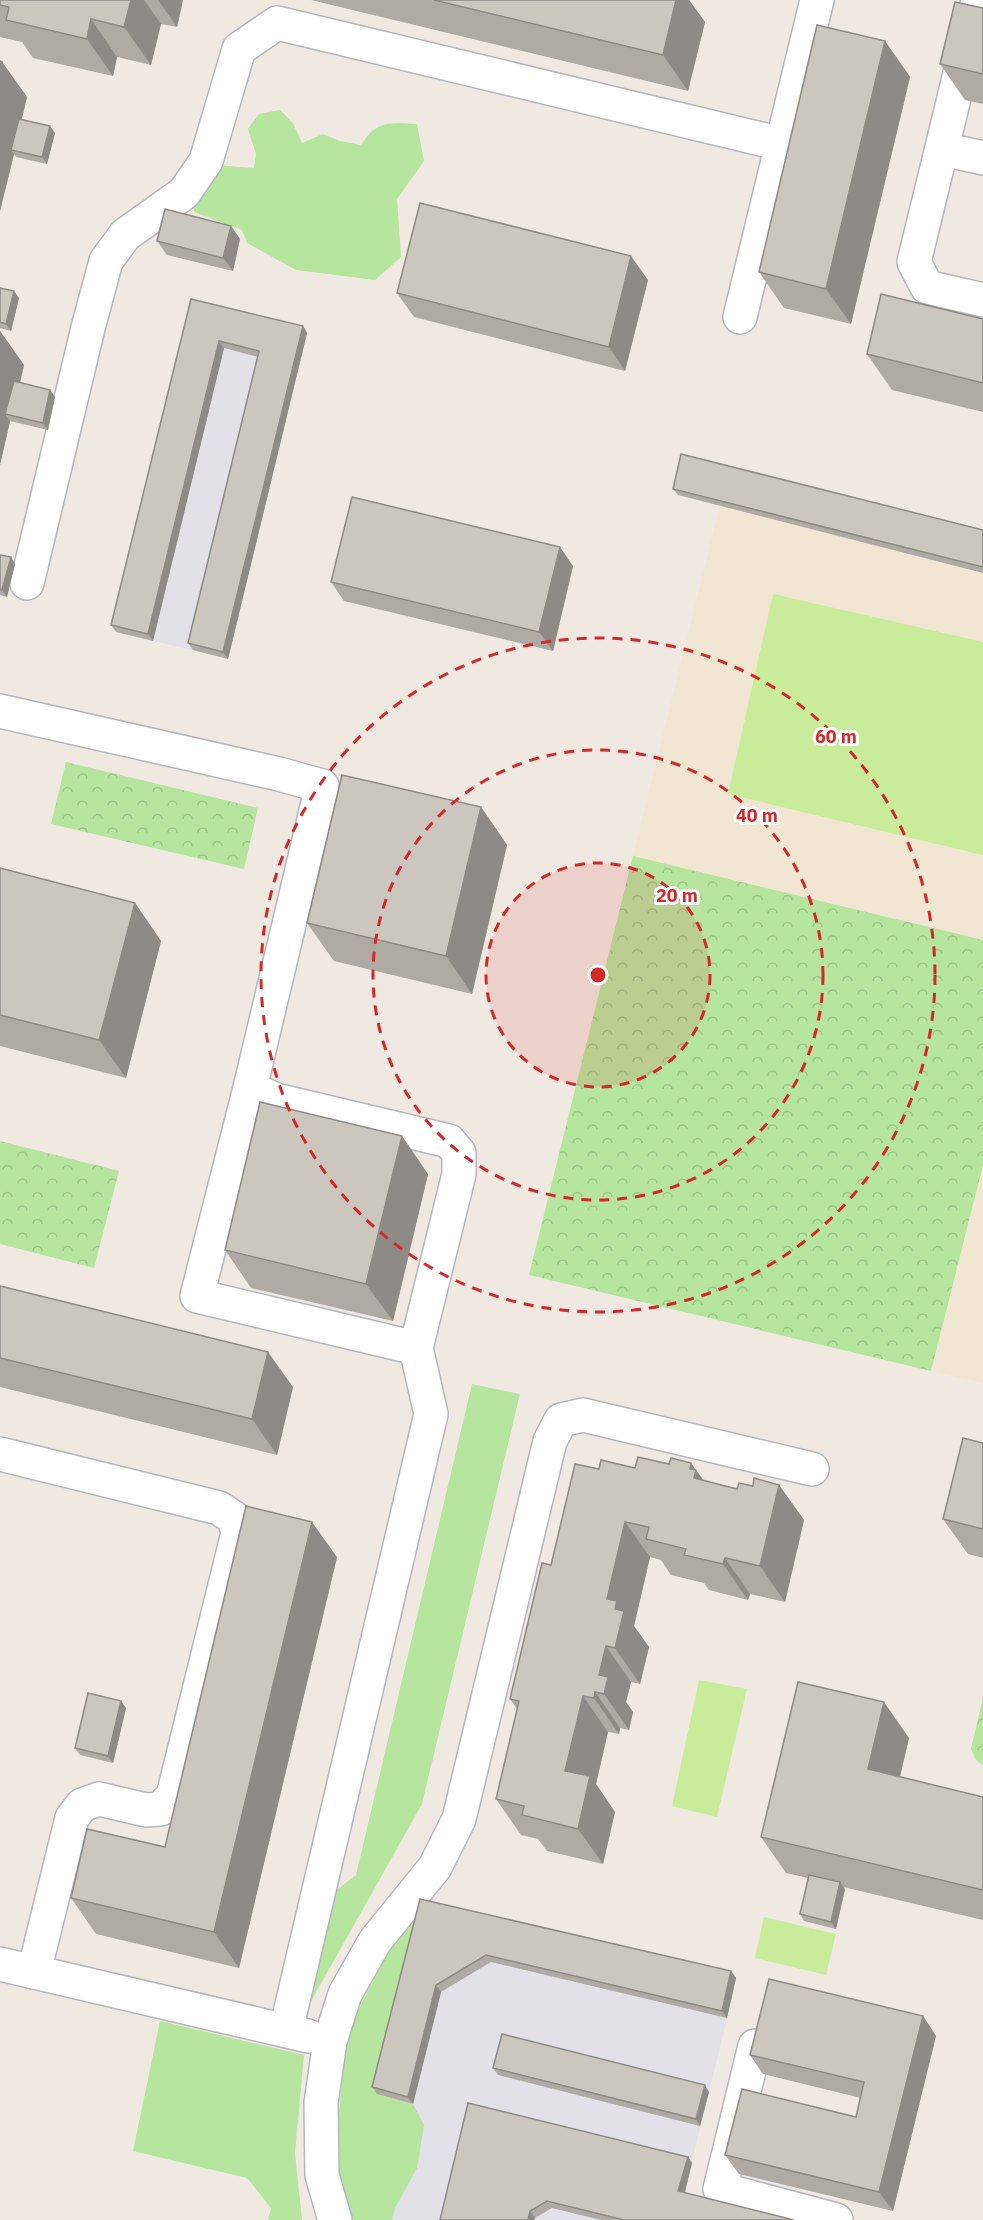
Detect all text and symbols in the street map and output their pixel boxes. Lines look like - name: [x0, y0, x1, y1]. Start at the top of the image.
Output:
- text: 60 m: [815, 725, 857, 748]
- text: 40 m: [736, 804, 778, 827]
- text: 20 m: [656, 884, 698, 907]
- centre of rings: [588, 965, 608, 985]

